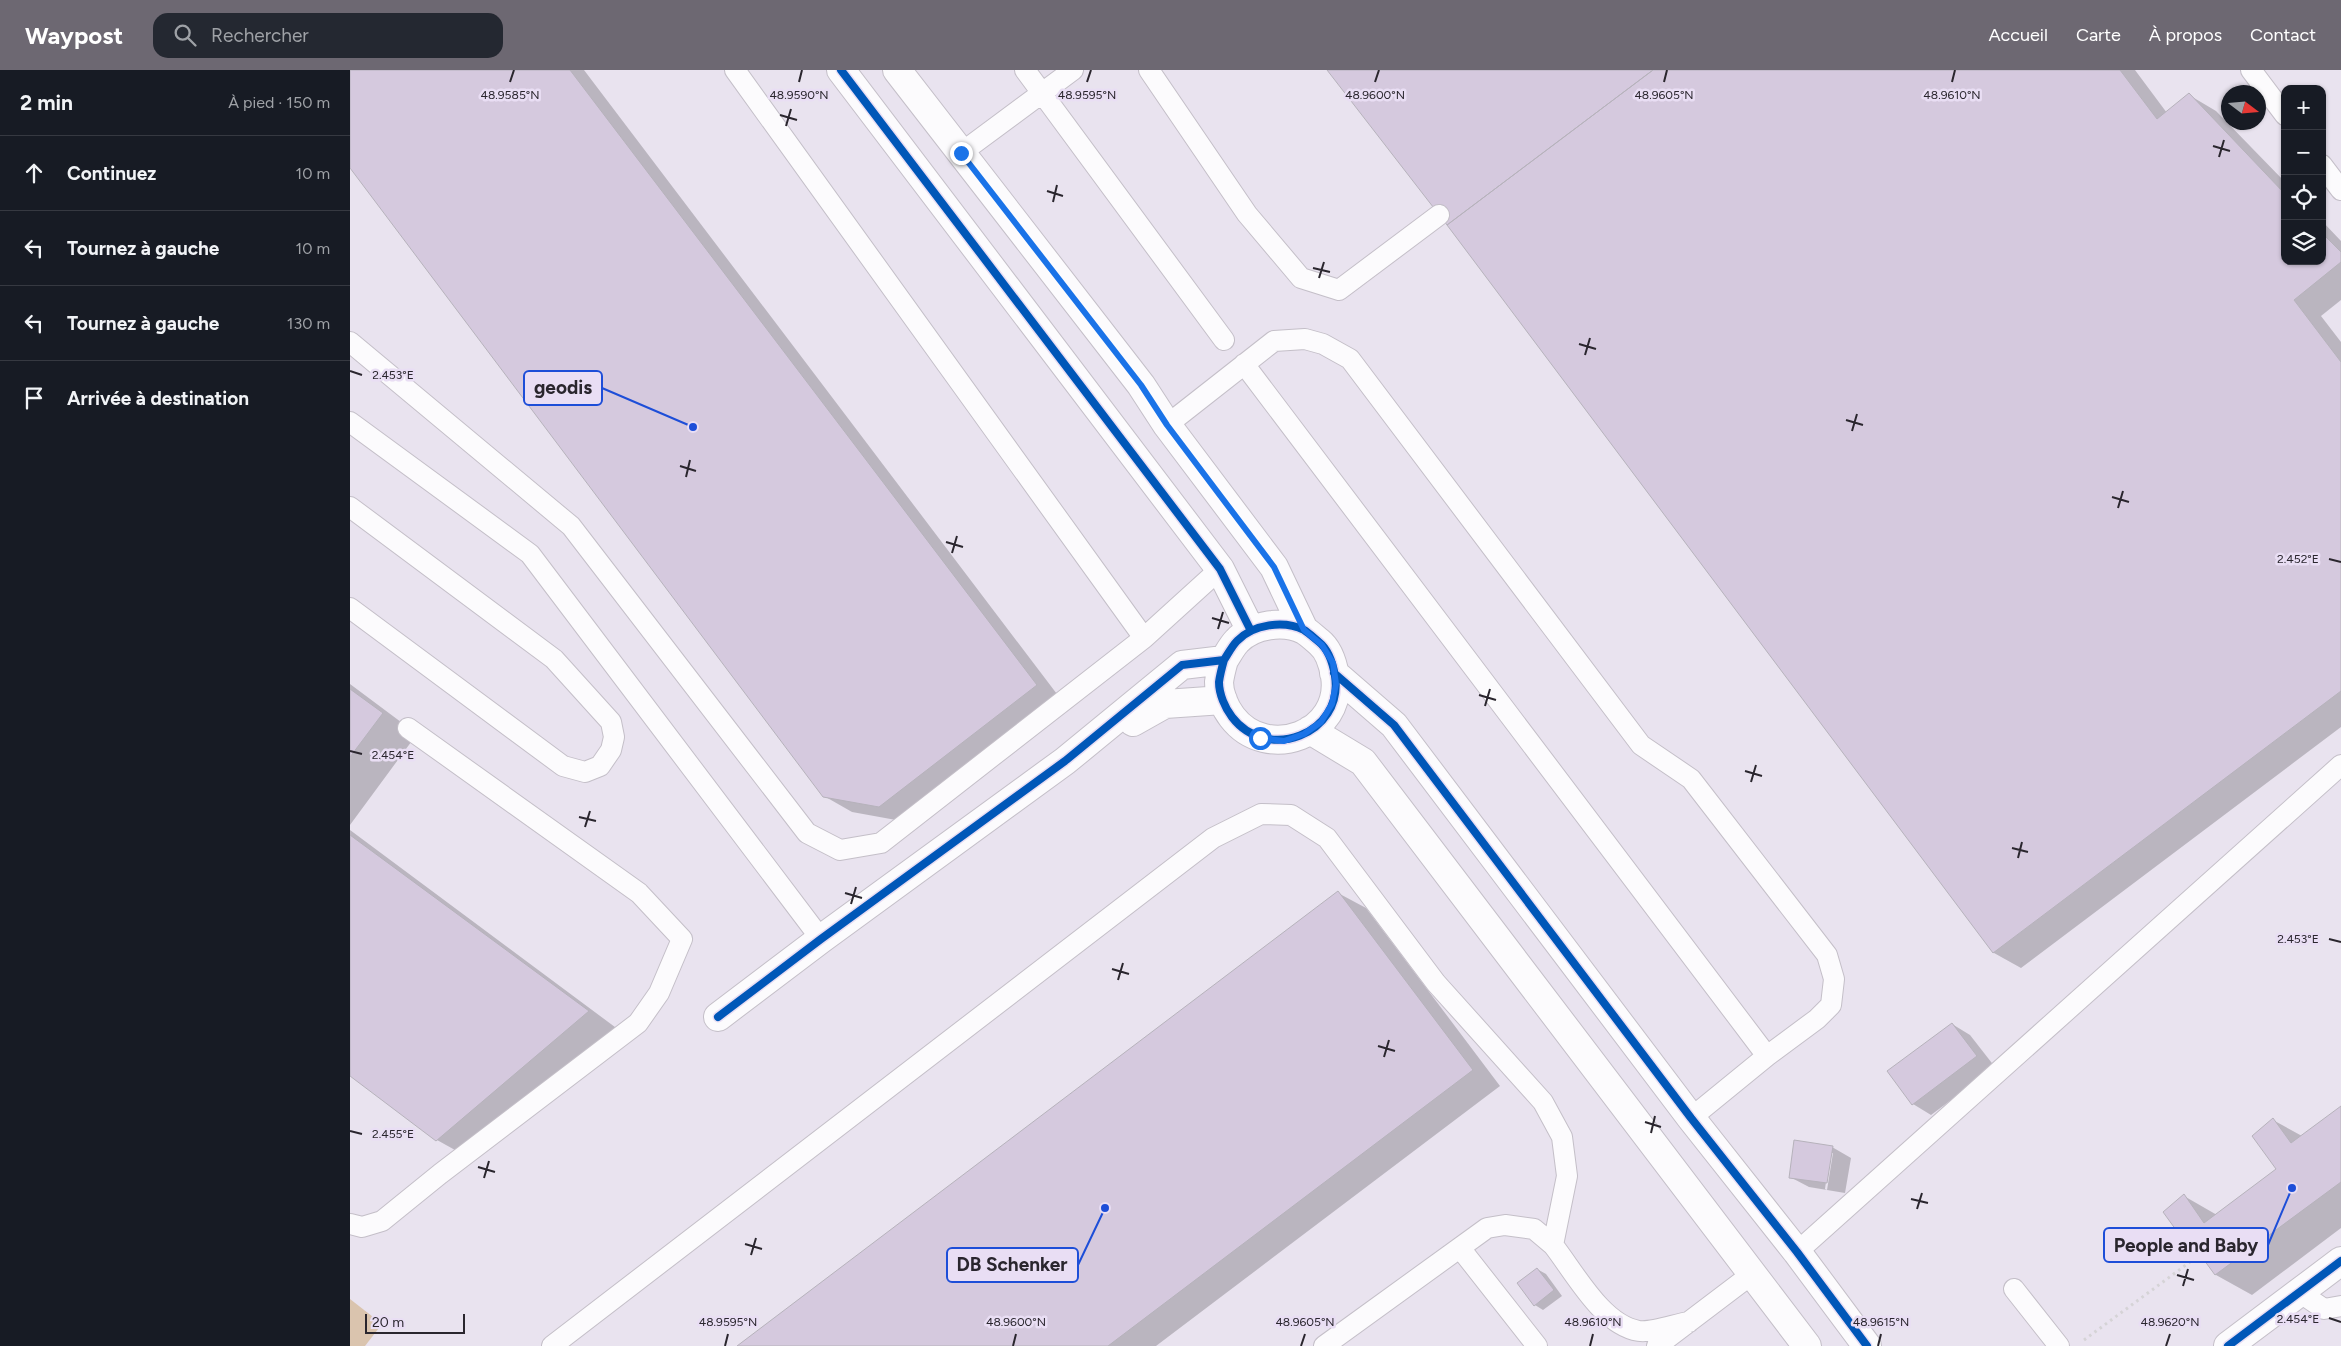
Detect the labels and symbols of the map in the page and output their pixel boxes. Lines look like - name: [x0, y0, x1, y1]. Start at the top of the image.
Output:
- north arrow: [2221, 85, 2266, 130]
- text: 48.9585°N: [481, 88, 540, 102]
- text: 48.9590°N: [769, 88, 829, 102]
- text: 48.9595°N: [1058, 88, 1116, 102]
- text: 48.9600°N: [1345, 88, 1405, 102]
- text: 48.9605°N: [1634, 88, 1694, 102]
- text: 48.9610°N: [1923, 88, 1981, 102]
- route end: [950, 142, 973, 165]
- text: 2.453°E: [372, 368, 414, 382]
- callout: geodis: [524, 371, 602, 405]
- text: geodis: [534, 376, 592, 399]
- text: 2.452°E: [2277, 552, 2319, 566]
- route start: [1249, 727, 1272, 750]
- text: 2.454°E: [372, 748, 414, 762]
- text: 2.453°E: [2277, 932, 2319, 946]
- text: 2.455°E: [372, 1127, 414, 1141]
- callout: People and Baby: [2104, 1228, 2268, 1262]
- text: People and Baby: [2114, 1234, 2258, 1257]
- callout: DB Schenker: [947, 1248, 1078, 1282]
- text: DB Schenker: [957, 1253, 1067, 1276]
- scale bar: [365, 1311, 465, 1334]
- text: 2.454°E: [2277, 1312, 2319, 1326]
- text: 48.9595°N: [699, 1315, 757, 1329]
- text: 48.9600°N: [986, 1315, 1046, 1329]
- text: 48.9605°N: [1275, 1315, 1335, 1329]
- text: 48.9610°N: [1564, 1315, 1622, 1329]
- text: 48.9615°N: [1853, 1315, 1909, 1329]
- text: 48.9620°N: [2140, 1315, 2200, 1329]

